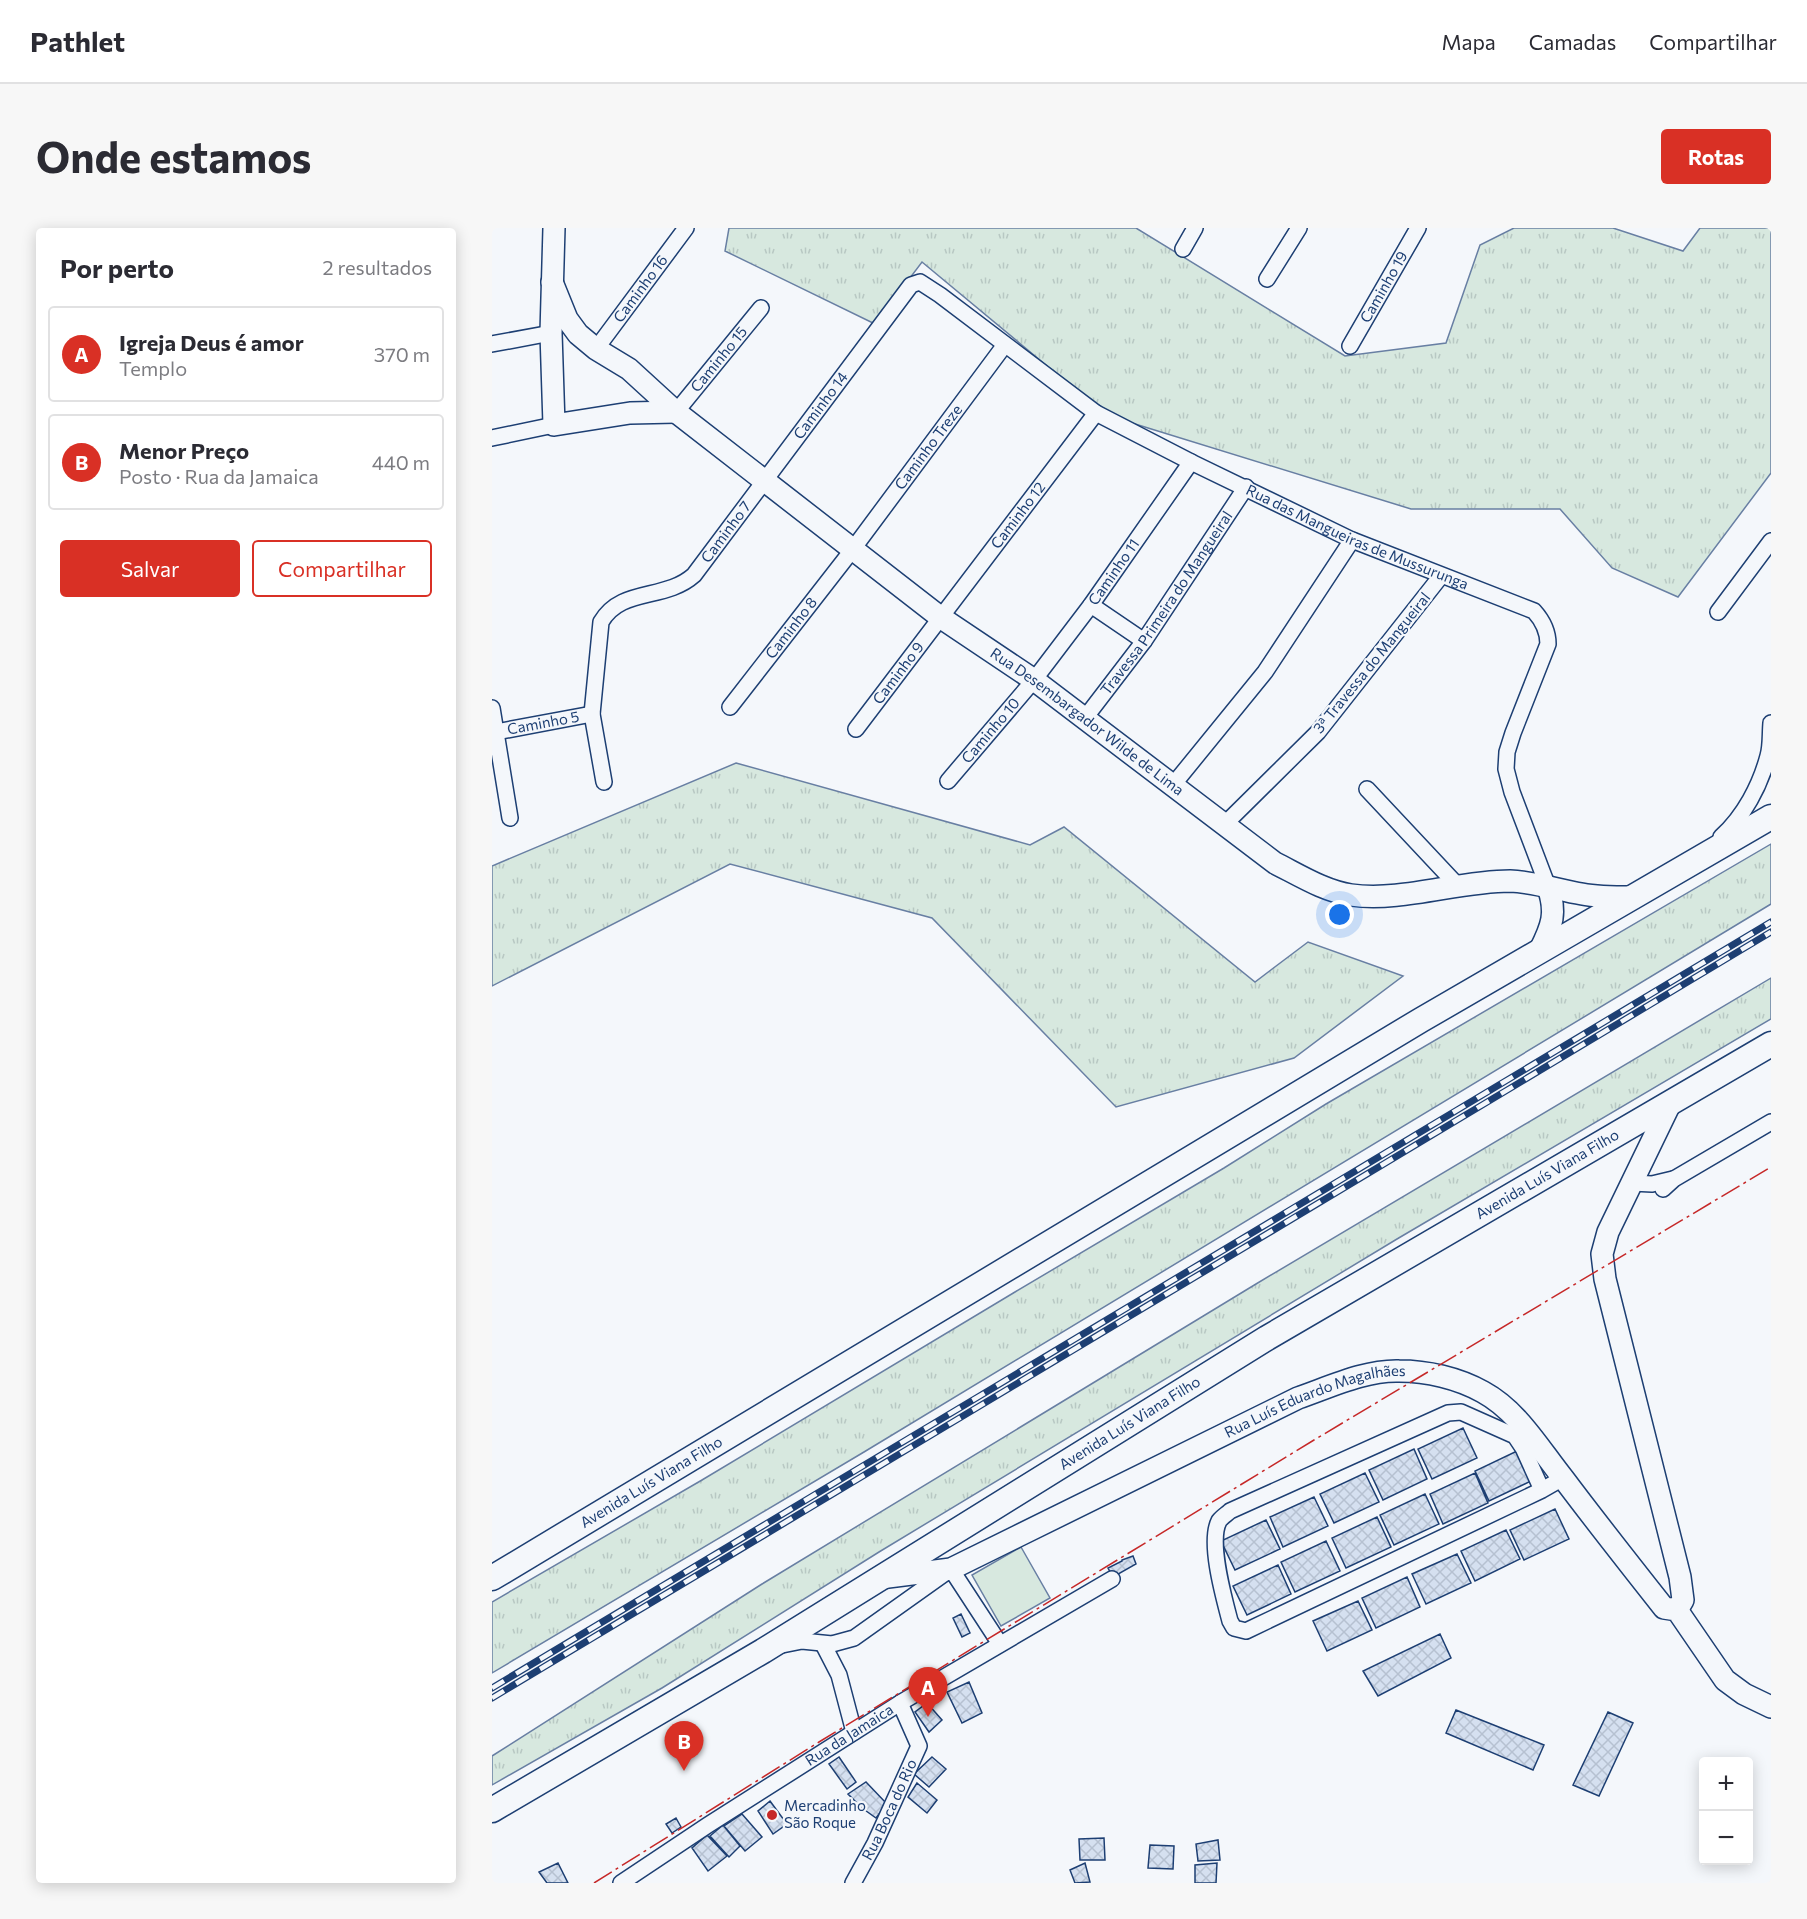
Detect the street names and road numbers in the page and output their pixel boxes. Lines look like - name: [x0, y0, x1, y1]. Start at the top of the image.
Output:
- street label: Caminho 19: [1355, 248, 1411, 326]
- street label: Caminho 16: [609, 251, 671, 326]
- street label: Caminho 15: [686, 322, 750, 395]
- street label: Caminho 14: [789, 368, 851, 442]
- street label: Caminho Treze: [890, 401, 965, 493]
- street label: Caminho 12: [986, 478, 1048, 552]
- street label: Rua das Mangueiras de Mussurunga: [1243, 480, 1471, 593]
- street label: Caminho 7: [697, 497, 754, 566]
- street label: Travessa Primeira do Mangueiral: [1096, 507, 1236, 698]
- street label: Caminho 11: [1084, 535, 1143, 608]
- street label: 3ª Travessa do Mangueiral: [1309, 588, 1434, 736]
- street label: Caminho 8: [761, 593, 820, 662]
- street label: Caminho 9: [868, 638, 927, 707]
- street label: Rua Desembargador Wilde de Lima: [987, 643, 1188, 799]
- street label: Caminho 10: [957, 694, 1023, 767]
- street label: Caminho 5: [506, 707, 580, 738]
- street label: Avenida Luís Viana Filho: [1472, 1125, 1622, 1222]
- street label: Rua Luís Eduardo Magalhães: [1221, 1361, 1406, 1441]
- street label: Avenida Luís Viana Filho: [1055, 1372, 1203, 1473]
- street label: Avenida Luís Viana Filho: [577, 1432, 725, 1531]
- street label: Rua da Jamaica: [801, 1700, 896, 1769]
- street label: Rua Boca do Rio: [857, 1756, 920, 1863]

